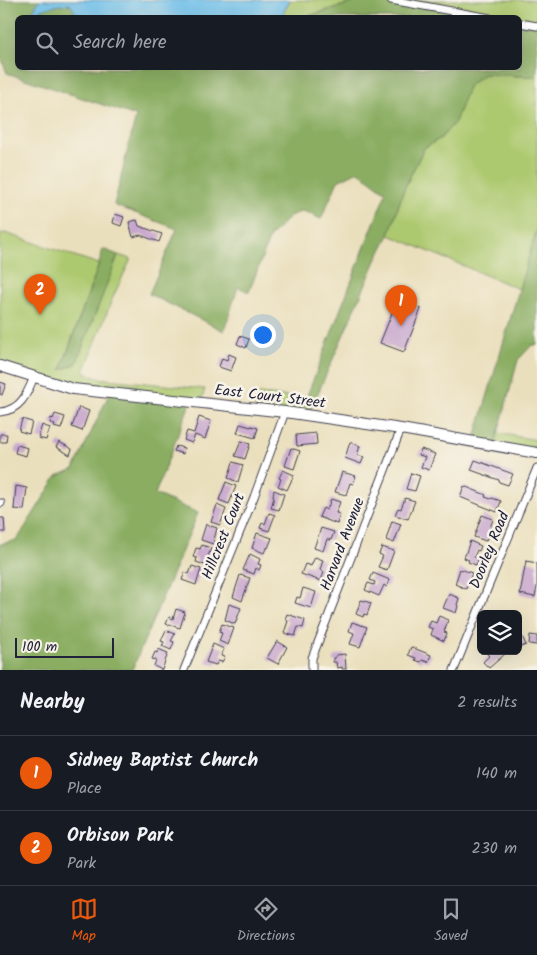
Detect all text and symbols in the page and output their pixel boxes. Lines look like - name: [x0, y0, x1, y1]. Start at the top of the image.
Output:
- search box: [15, 15, 522, 70]
- text: Search here: [73, 28, 167, 58]
- icon: search: [33, 29, 61, 57]
- pin: 2: [24, 274, 56, 315]
- pin: 1: [385, 285, 417, 326]
- your location: [250, 322, 276, 348]
- street label: East Court Street: [213, 378, 327, 416]
- street label: Hillcrest Court: [196, 489, 252, 583]
- street label: Harvard Avenue: [314, 494, 372, 594]
- street label: Doorley Road: [463, 507, 517, 593]
- map controls: [477, 610, 522, 655]
- button: layers: [477, 610, 522, 655]
- scale bar: [15, 635, 114, 658]
- text: 100 m: [22, 636, 57, 658]
- text: Nearby: [20, 686, 85, 719]
- text: 2 results: [457, 690, 517, 715]
- text: Sidney Baptist Church: [67, 746, 258, 776]
- text: 1: [34, 761, 38, 786]
- text: 140 m: [476, 761, 517, 786]
- text: Place: [67, 776, 101, 801]
- text: Orbison Park: [67, 821, 173, 851]
- text: 2: [31, 836, 41, 861]
- text: 230 m: [471, 836, 517, 861]
- text: Park: [67, 851, 96, 876]
- tab: Map: [70, 895, 98, 947]
- tab: Directions: [237, 895, 295, 947]
- tab: Saved: [434, 895, 467, 947]

